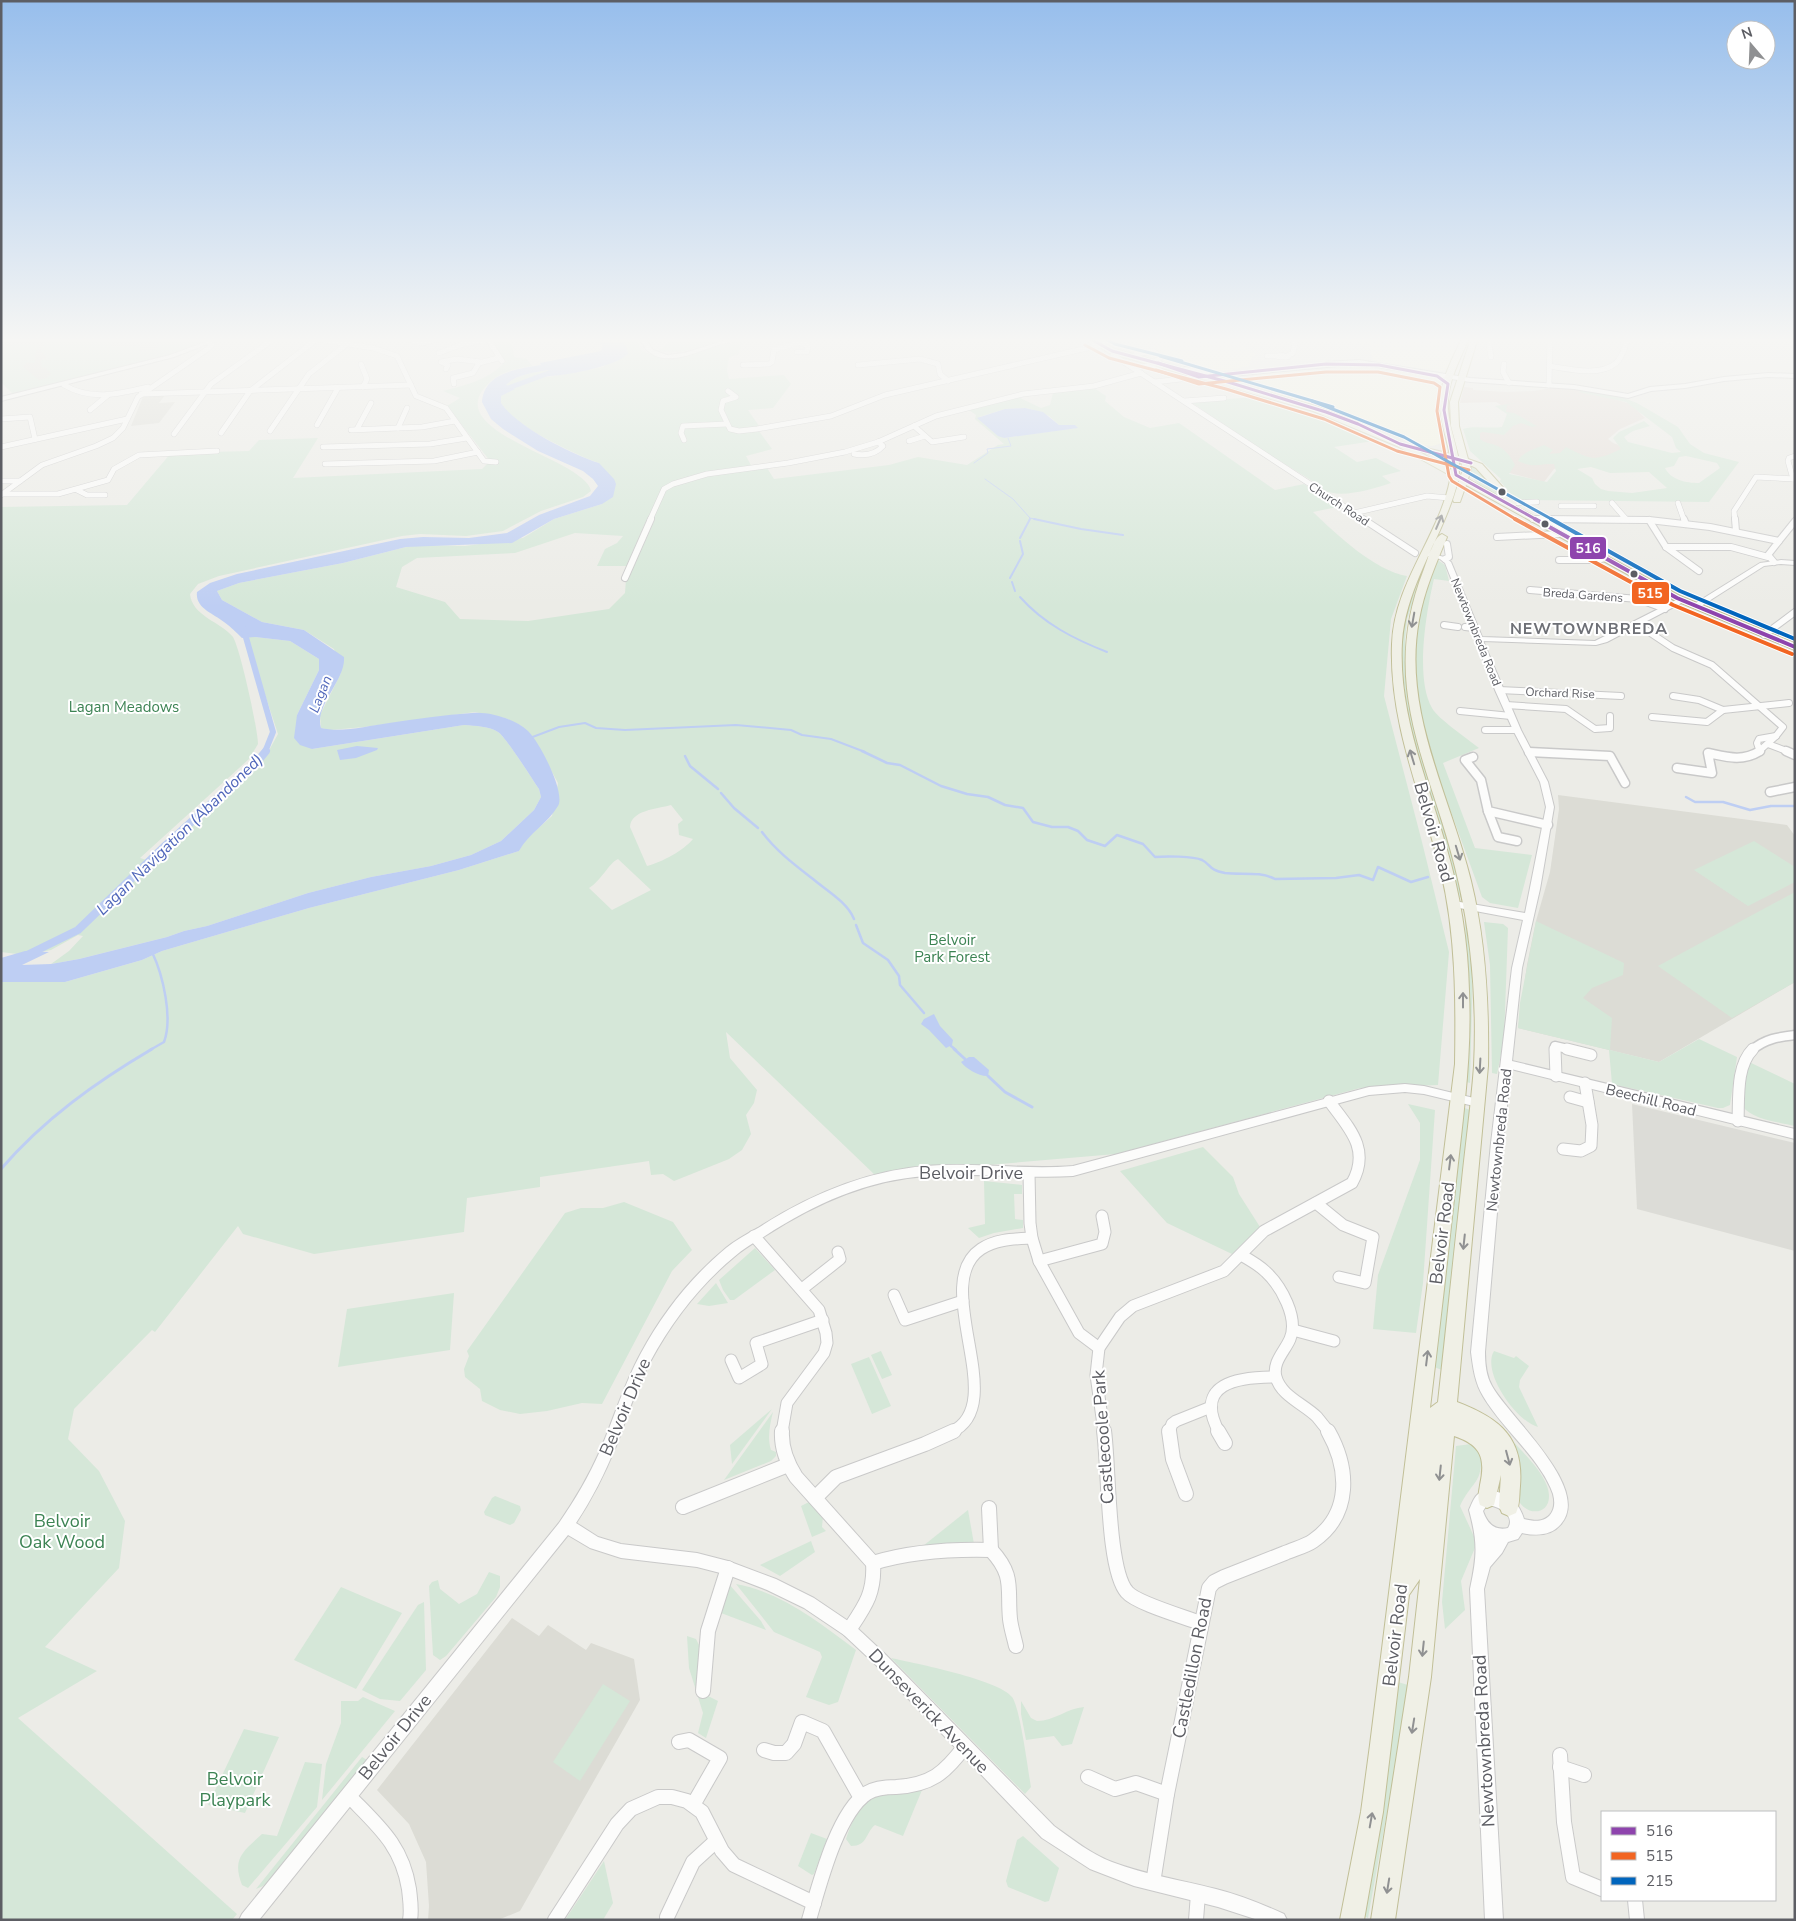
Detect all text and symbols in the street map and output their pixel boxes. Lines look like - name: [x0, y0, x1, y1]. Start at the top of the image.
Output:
- north arrow: [1726, 20, 1776, 70]
- text: N: [1739, 22, 1755, 44]
- street label: Church Road: [1306, 478, 1372, 530]
- unlabelled marker: [1497, 487, 1507, 497]
- one-way arrow: [1434, 515, 1444, 530]
- unlabelled marker: [1540, 519, 1550, 529]
- line badge: 516: [1569, 536, 1607, 560]
- text: 516: [1575, 539, 1601, 558]
- unlabelled marker: [1629, 569, 1639, 579]
- street label: Newtownbreda Road: [1447, 576, 1505, 688]
- line badge: 515: [1631, 581, 1670, 605]
- street label: Breda Gardens: [1542, 584, 1624, 606]
- text: 515: [1637, 584, 1663, 603]
- one-way arrow: [1408, 611, 1418, 627]
- district label: NEWTOWNBREDA: [1510, 618, 1668, 640]
- water label: Lagan: [304, 673, 337, 716]
- street label: Orchard Rise: [1525, 684, 1595, 702]
- park label: Lagan Meadows: [69, 697, 179, 717]
- water label: Lagan Navigation (Abandoned): [92, 749, 268, 920]
- one-way arrow: [1406, 749, 1416, 765]
- street label: Belvoir Road: [1408, 779, 1460, 885]
- one-way arrow: [1453, 845, 1463, 861]
- park label: Belvoir Park Forest: [914, 930, 991, 967]
- one-way arrow: [1458, 993, 1468, 1009]
- one-way arrow: [1476, 1058, 1485, 1074]
- street label: Newtownbreda Road: [1482, 1067, 1516, 1213]
- street label: Beechill Road: [1604, 1079, 1698, 1121]
- one-way arrow: [1445, 1154, 1455, 1170]
- street label: Belvoir Drive: [919, 1161, 1023, 1185]
- street label: Belvoir Road: [1424, 1180, 1460, 1286]
- one-way arrow: [1459, 1233, 1468, 1249]
- one-way arrow: [1422, 1350, 1432, 1366]
- street label: Belvoir Drive: [594, 1354, 656, 1460]
- street label: Castlecoole Park: [1086, 1368, 1120, 1505]
- one-way arrow: [1504, 1450, 1513, 1466]
- one-way arrow: [1435, 1464, 1445, 1480]
- park label: Belvoir Oak Wood: [19, 1509, 105, 1554]
- street label: Belvoir Road: [1377, 1582, 1413, 1688]
- street label: Castledillon Road: [1167, 1596, 1217, 1740]
- one-way arrow: [1418, 1640, 1428, 1656]
- street label: Dunseverick Avenue: [863, 1644, 995, 1778]
- street label: Newtownbreda Road: [1468, 1654, 1500, 1828]
- street label: Belvoir Drive: [353, 1689, 437, 1785]
- one-way arrow: [1408, 1717, 1418, 1733]
- park label: Belvoir Playpark: [200, 1767, 271, 1812]
- legend: [1601, 1811, 1776, 1901]
- one-way arrow: [1366, 1813, 1376, 1829]
- text: 516: [1646, 1821, 1673, 1841]
- text: 515: [1646, 1846, 1673, 1866]
- text: 215: [1646, 1871, 1673, 1891]
- one-way arrow: [1383, 1878, 1393, 1894]

